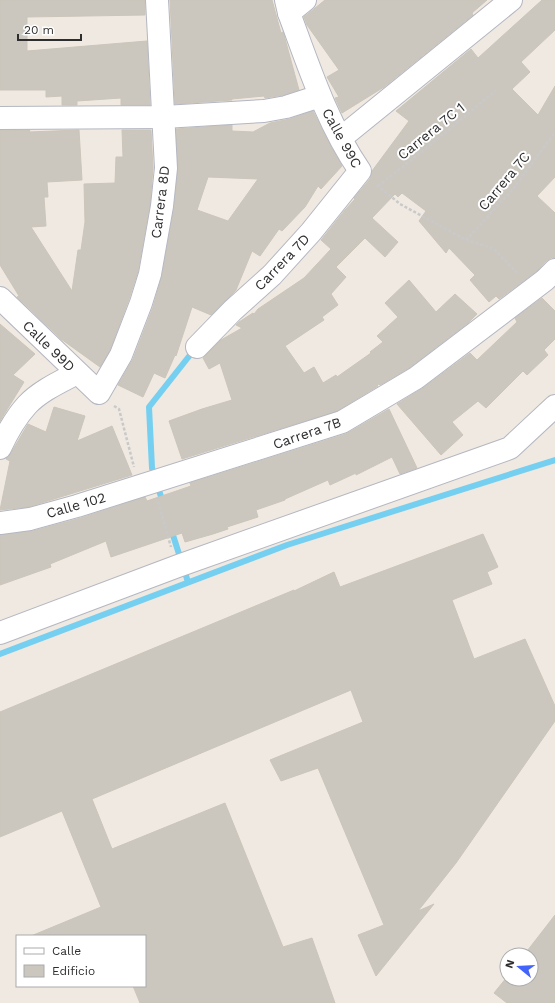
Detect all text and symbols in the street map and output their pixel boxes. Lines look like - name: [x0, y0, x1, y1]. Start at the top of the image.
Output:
- scale bar: [18, 16, 81, 42]
- text: 20 m: [24, 23, 54, 37]
- street label: Carrera 7C 1: [394, 99, 468, 163]
- street label: Calle 99C: [319, 105, 365, 171]
- street label: Carrera 7C: [475, 148, 533, 214]
- street label: Carrera 8D: [148, 165, 172, 239]
- street label: Carrera 7D: [251, 231, 313, 293]
- street label: Calle 99D: [20, 317, 78, 375]
- street label: Carrera 7B: [271, 414, 343, 452]
- street label: Calle 102: [44, 489, 108, 521]
- legend: [16, 935, 146, 987]
- text: Calle: [52, 944, 81, 958]
- north arrow: [499, 947, 539, 987]
- text: N: [503, 958, 517, 970]
- text: Edificio: [52, 964, 95, 978]

